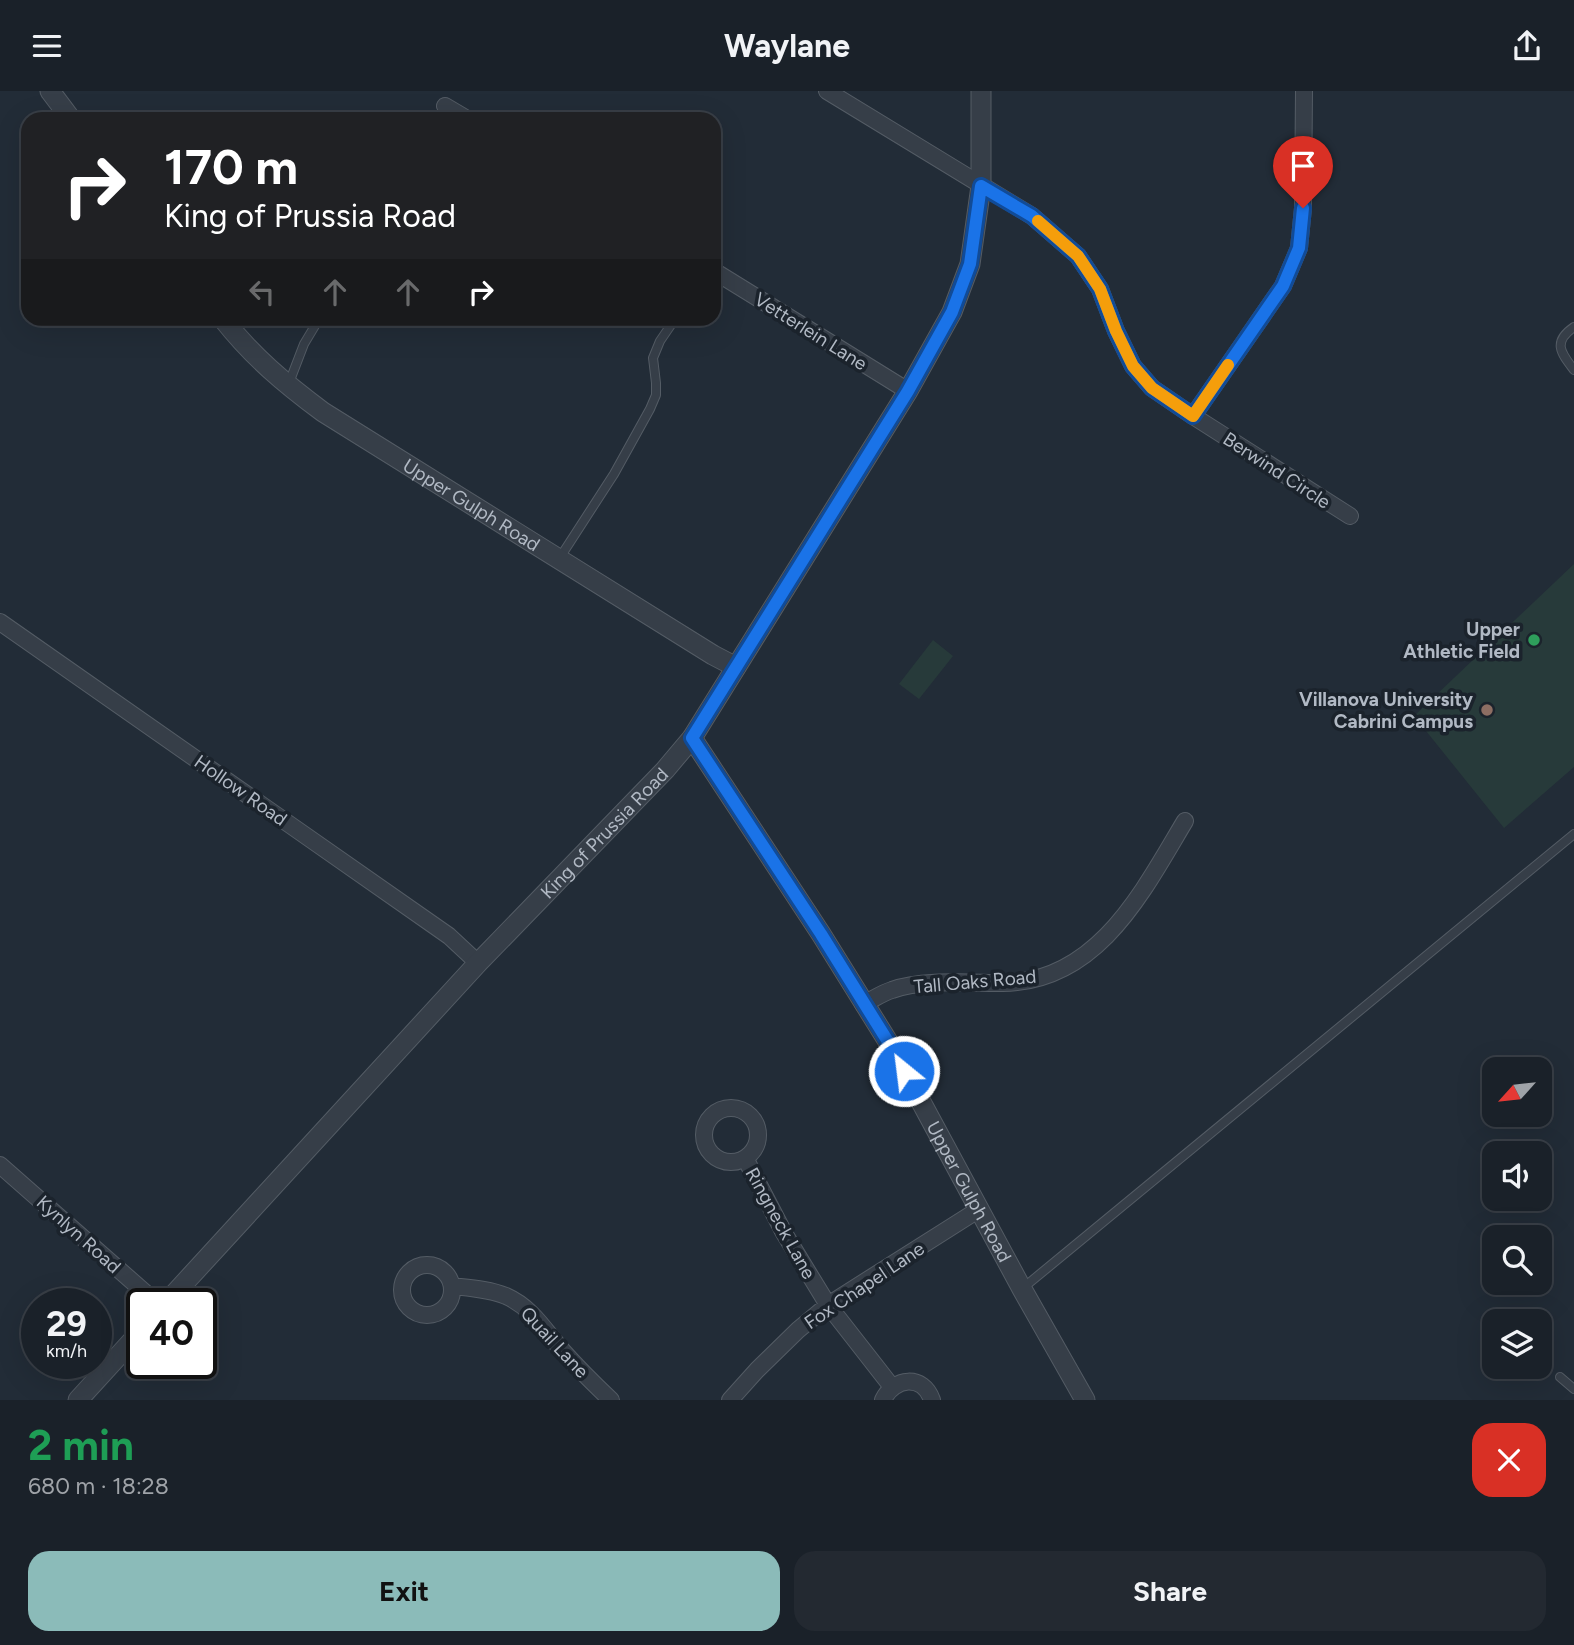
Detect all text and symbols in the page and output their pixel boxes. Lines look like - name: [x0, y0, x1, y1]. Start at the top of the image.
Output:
- icon: menu: [28, 27, 66, 65]
- text: Waylane: [724, 27, 850, 65]
- icon: share: [1508, 27, 1546, 65]
- pin: [1273, 136, 1333, 208]
- text: 170 m: [164, 137, 298, 196]
- icon: right: [49, 140, 140, 231]
- icon: arrive: [1284, 147, 1322, 185]
- text: King of Prussia Road: [164, 197, 456, 235]
- icon: left: [243, 273, 281, 311]
- icon: ahead: [316, 273, 354, 311]
- icon: ahead: [389, 273, 427, 311]
- icon: right: [462, 273, 500, 311]
- street label: Vetterlein Lane: [750, 288, 871, 375]
- street label: Berwind Circle: [1219, 427, 1335, 514]
- street label: Upper Gulph Road: [399, 454, 544, 556]
- place label: Upper Athletic Field: [1403, 618, 1520, 663]
- marker: Upper Athletic Field: [1526, 632, 1542, 648]
- place label: Villanova University Cabrini Campus: [1299, 688, 1473, 733]
- marker: Villanova University Cabrini Campus: [1479, 702, 1495, 718]
- street label: Hollow Road: [190, 750, 291, 831]
- street label: King of Prussia Road: [536, 763, 673, 904]
- street label: Tall Oaks Road: [913, 965, 1037, 998]
- position arrow: [867, 1034, 941, 1108]
- north arrow: [1482, 1057, 1552, 1127]
- map controls: [1482, 1057, 1552, 1379]
- street label: Upper Gulph Road: [922, 1117, 1016, 1266]
- button: sound: [1482, 1141, 1552, 1211]
- street label: Ringneck Lane: [740, 1164, 821, 1283]
- street label: Kynlyn Road: [32, 1191, 125, 1278]
- button: search: [1482, 1225, 1552, 1295]
- street label: Fox Chapel Lane: [800, 1237, 929, 1334]
- speed limit sign: 40: [126, 1288, 217, 1379]
- street label: Quail Lane: [516, 1302, 593, 1383]
- text: 29: [46, 1303, 87, 1345]
- button: layers: [1482, 1309, 1552, 1379]
- text: km/h: [46, 1340, 87, 1362]
- text: 2 min: [28, 1420, 134, 1471]
- button: close: [1472, 1423, 1546, 1497]
- text: 680 m · 18:28: [28, 1472, 169, 1500]
- button: Exit: [28, 1551, 780, 1631]
- button: Share: [794, 1551, 1546, 1631]

